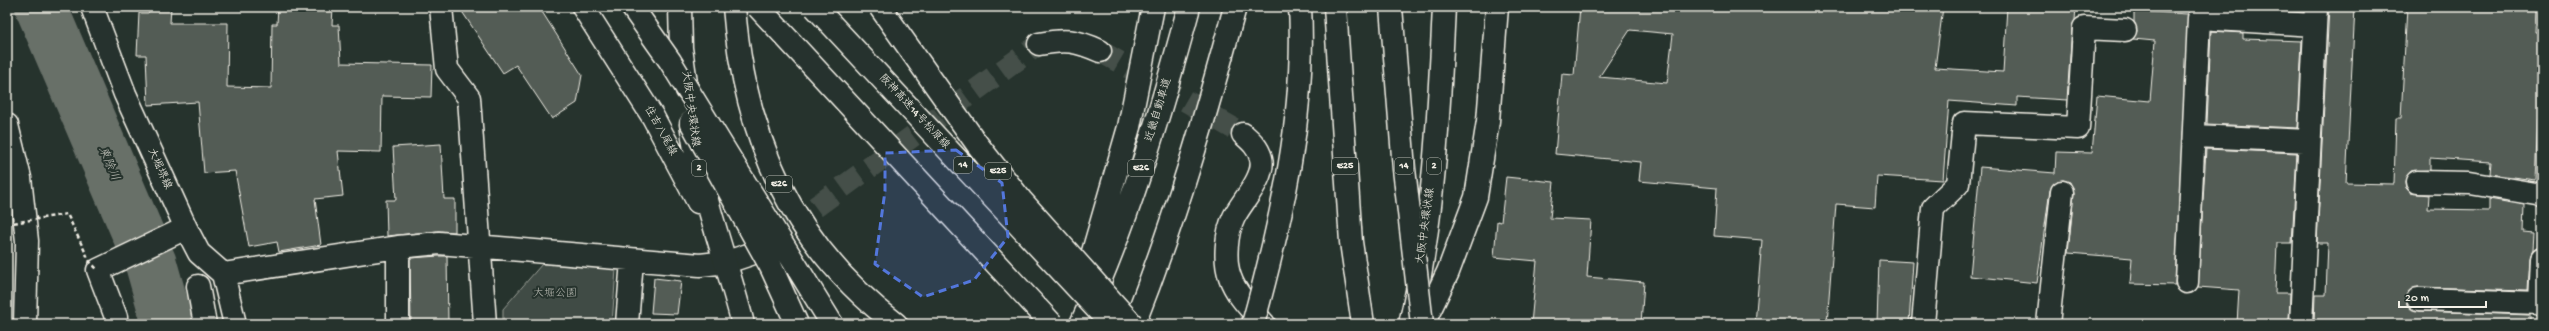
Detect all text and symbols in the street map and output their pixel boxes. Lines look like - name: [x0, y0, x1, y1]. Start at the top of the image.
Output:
- street label: 大阪中央環状線: [679, 70, 702, 148]
- street label: 阪神高速14号松原線: [876, 72, 952, 152]
- street label: 近畿自動車道: [1143, 76, 1174, 143]
- street label: 住吉八尾線: [641, 104, 679, 158]
- water label: 東除川: [95, 144, 122, 183]
- street label: 大堀堺線: [145, 146, 174, 192]
- road number: 14: [954, 157, 972, 173]
- road number: E25: [1332, 158, 1358, 174]
- road number: 14: [1395, 158, 1413, 174]
- road number: 2: [1427, 158, 1441, 174]
- road number: 2: [692, 160, 706, 176]
- road number: E26: [1128, 160, 1154, 176]
- road number: E25: [985, 163, 1011, 179]
- road number: E26: [766, 176, 792, 192]
- street label: 大阪中央環状線: [1414, 187, 1437, 265]
- scale bar: [2399, 283, 2486, 309]
- park label: 大堀公園: [533, 287, 577, 300]
- text: 20 m: [2405, 292, 2430, 306]

